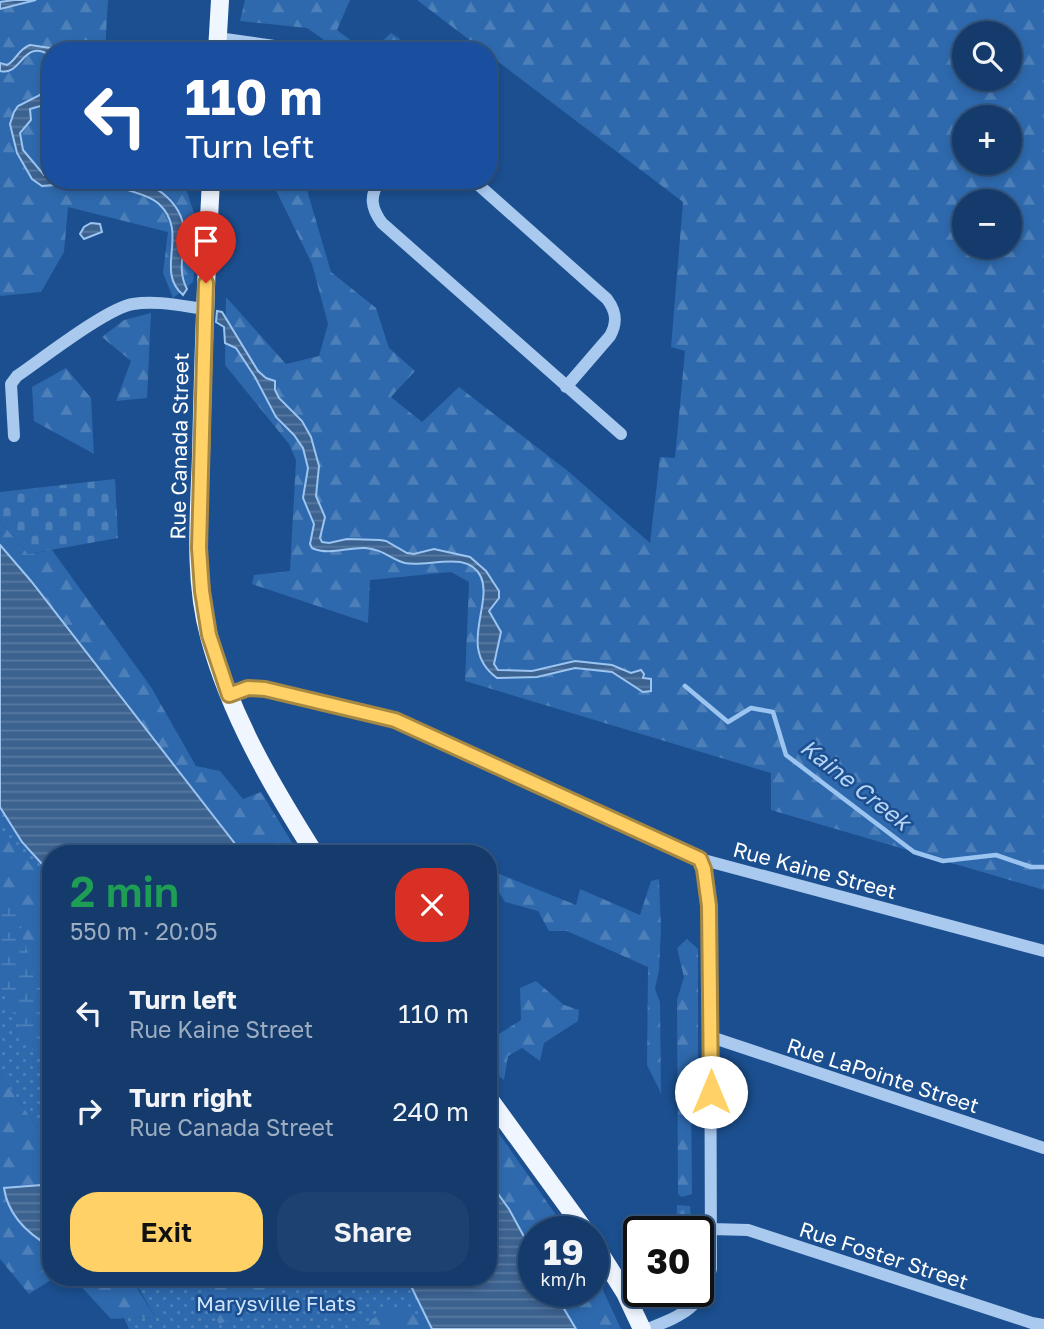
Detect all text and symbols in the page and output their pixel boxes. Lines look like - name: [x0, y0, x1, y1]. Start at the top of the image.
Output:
- map controls: [952, 21, 1022, 259]
- button: search: [952, 21, 1022, 91]
- text: 110 m: [185, 67, 322, 126]
- icon: left: [70, 70, 161, 161]
- button: +: [952, 105, 1022, 175]
- text: Turn left: [185, 127, 314, 165]
- button: −: [952, 189, 1022, 259]
- pin: [176, 211, 236, 283]
- icon: arrive: [187, 222, 225, 260]
- street label: Rue Canada Street: [164, 352, 194, 540]
- water label: Kaine Creek: [795, 732, 918, 837]
- street label: Rue Kaine Street: [730, 836, 900, 904]
- text: 2 min: [70, 866, 179, 916]
- button: close: [395, 868, 469, 942]
- text: 550 m · 20:05: [70, 917, 218, 945]
- text: Turn left: [129, 984, 237, 1015]
- icon: left: [70, 994, 108, 1032]
- text: 110 m: [398, 998, 469, 1029]
- text: Rue Kaine Street: [129, 1015, 313, 1043]
- street label: Rue LaPointe Street: [784, 1032, 982, 1118]
- position arrow: [674, 1055, 748, 1129]
- text: Turn right: [129, 1082, 252, 1113]
- icon: right: [70, 1092, 108, 1130]
- text: 240 m: [392, 1096, 469, 1127]
- text: Rue Canada Street: [129, 1113, 334, 1141]
- button: Exit: [70, 1192, 263, 1272]
- button: Share: [277, 1192, 469, 1272]
- street label: Rue Foster Street: [796, 1215, 972, 1295]
- speed limit sign: 30: [623, 1216, 714, 1307]
- text: 19: [543, 1231, 584, 1273]
- text: km/h: [541, 1268, 586, 1290]
- park label: Marysville Flats: [196, 1290, 356, 1316]

